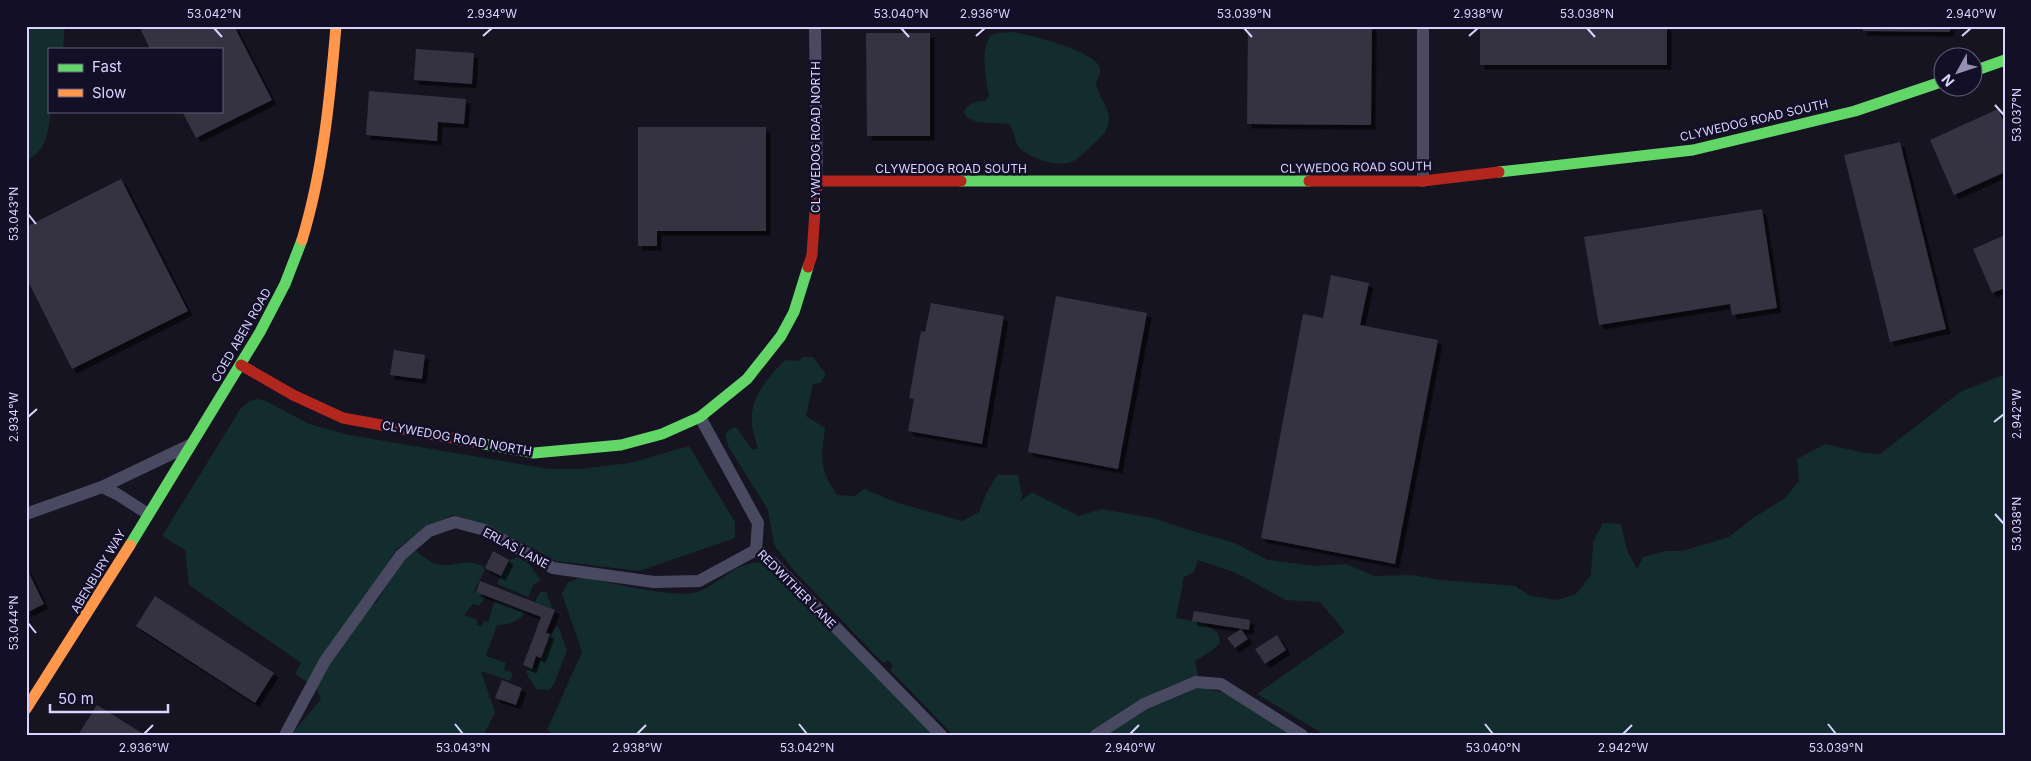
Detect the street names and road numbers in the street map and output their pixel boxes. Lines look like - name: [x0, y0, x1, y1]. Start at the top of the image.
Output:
- street label: CLYWEDOG ROAD NORTH: [808, 61, 823, 213]
- street label: CLYWEDOG ROAD SOUTH: [1678, 96, 1830, 144]
- street label: CLYWEDOG ROAD SOUTH: [1280, 158, 1432, 176]
- street label: CLYWEDOG ROAD SOUTH: [875, 161, 1027, 176]
- street label: COED ABEN ROAD: [208, 285, 274, 385]
- street label: CLYWEDOG ROAD NORTH: [381, 417, 533, 459]
- street label: ERLAS LANE: [481, 524, 551, 572]
- street label: ABENBURY WAY: [67, 527, 129, 615]
- street label: REDWITHER LANE: [755, 547, 839, 631]

